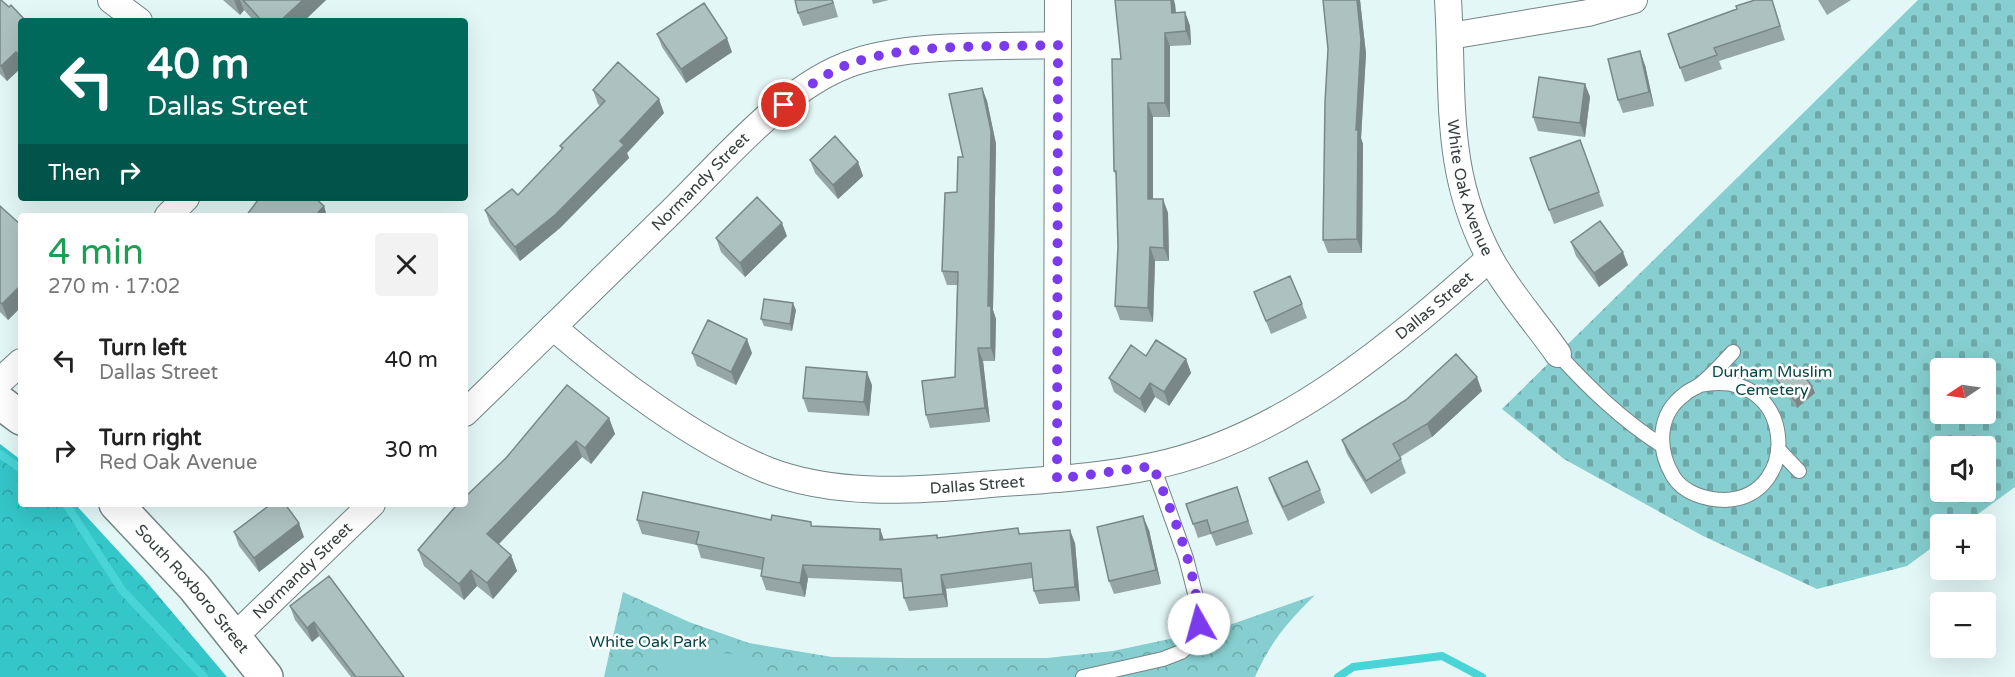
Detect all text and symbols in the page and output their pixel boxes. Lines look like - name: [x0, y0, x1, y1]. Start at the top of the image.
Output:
- text: 40 m: [147, 39, 249, 90]
- icon: left: [48, 42, 126, 120]
- pin: [758, 79, 809, 130]
- icon: arrive: [767, 88, 800, 121]
- text: Dallas Street: [147, 90, 308, 123]
- street label: White Oak Avenue: [1443, 118, 1497, 259]
- street label: Normandy Street: [647, 128, 754, 235]
- icon: right: [113, 156, 146, 189]
- text: Then: [48, 160, 101, 186]
- text: 4 min: [48, 231, 144, 274]
- button: close: [375, 233, 438, 296]
- street label: Dallas Street: [1391, 267, 1477, 344]
- text: 270 m · 17:02: [48, 275, 180, 299]
- text: Turn left: [99, 335, 187, 361]
- icon: left: [48, 344, 81, 377]
- text: 40 m: [384, 347, 438, 373]
- north arrow: [1930, 358, 1996, 424]
- map controls: [1930, 358, 1996, 658]
- text: Dallas Street: [99, 361, 218, 385]
- park label: Durham Muslim Cemetery: [1712, 362, 1832, 400]
- text: Turn right: [99, 425, 201, 451]
- icon: right: [48, 434, 81, 467]
- button: sound: [1930, 436, 1996, 502]
- text: 30 m: [384, 437, 438, 463]
- text: Red Oak Avenue: [99, 451, 257, 475]
- street label: Dallas Street: [929, 472, 1025, 499]
- button: +: [1930, 514, 1996, 580]
- street label: Normandy Street: [249, 518, 357, 623]
- street label: South Roxboro Street: [130, 520, 253, 658]
- position arrow: [1167, 592, 1231, 656]
- button: −: [1930, 592, 1996, 658]
- park label: White Oak Park: [589, 632, 707, 652]

